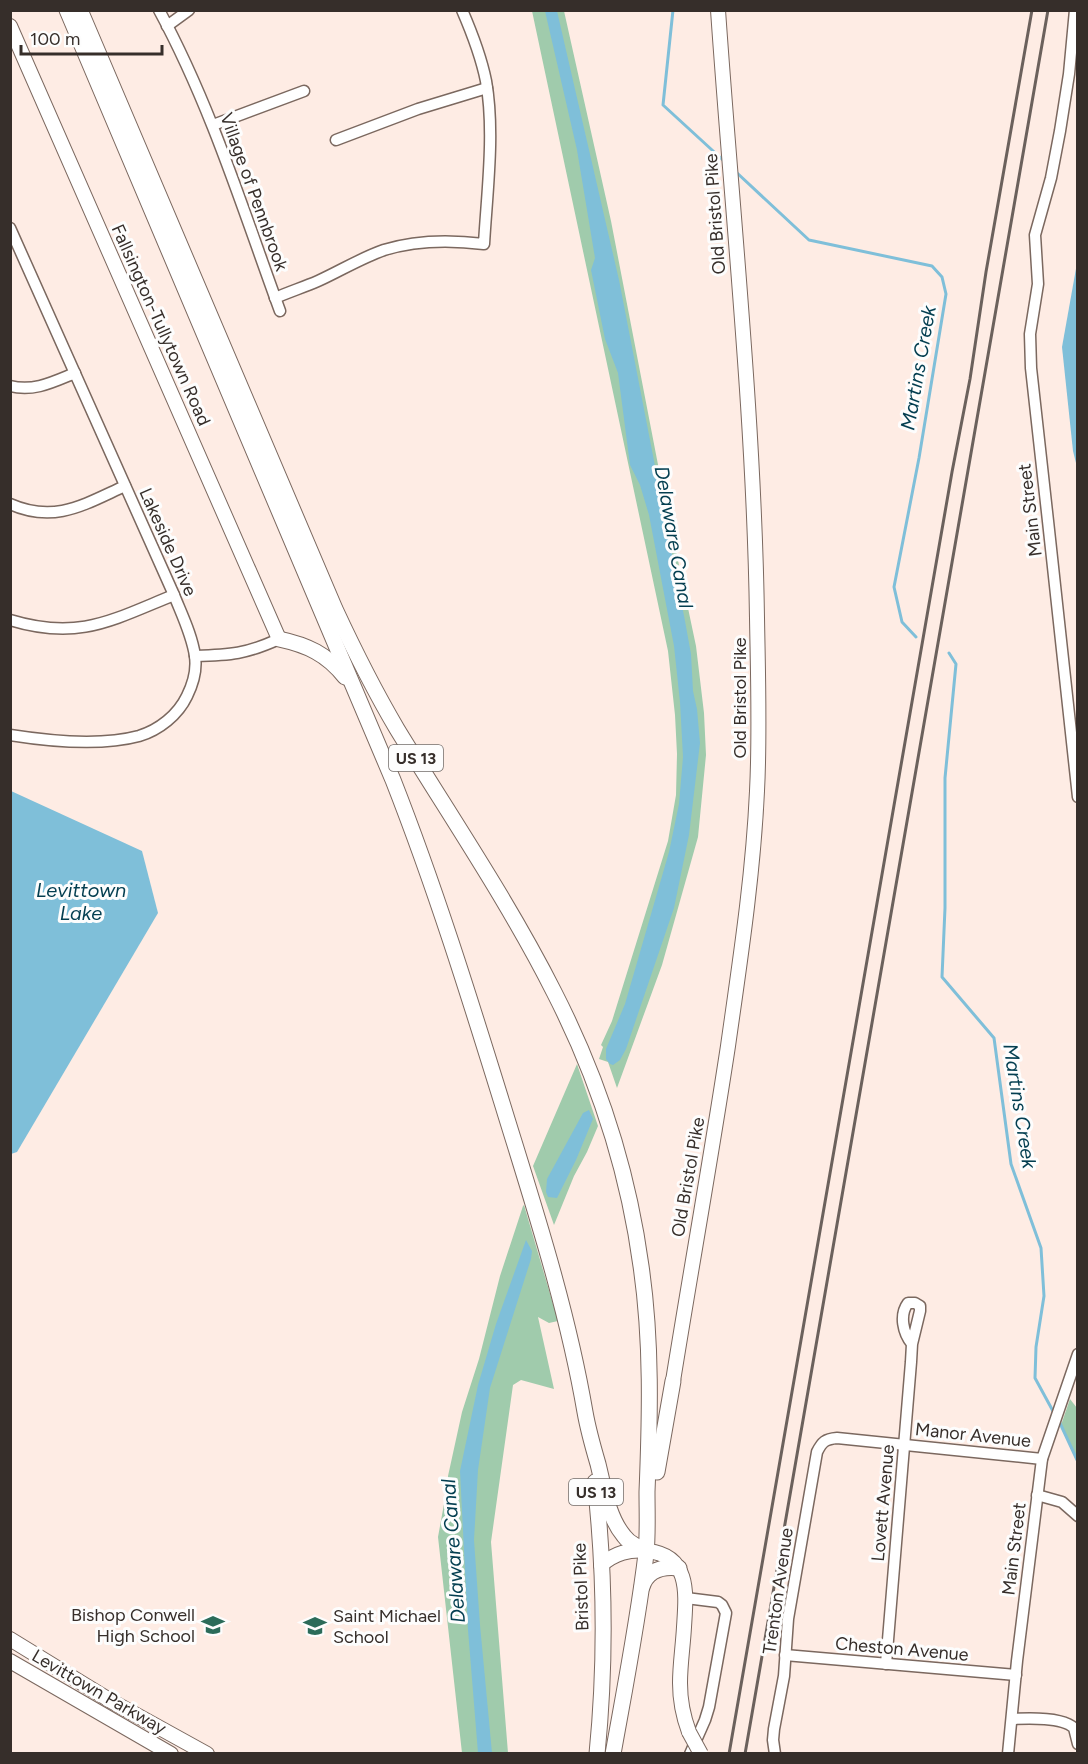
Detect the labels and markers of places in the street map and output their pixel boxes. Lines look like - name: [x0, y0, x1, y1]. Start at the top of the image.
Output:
- place label: Bishop Conwell High School: [71, 1604, 195, 1647]
- place label: Saint Michael School: [333, 1605, 441, 1648]
- school or university icon: Bishop Conwell High School: [200, 1612, 226, 1638]
- school or university icon: Saint Michael School: [302, 1613, 328, 1639]

